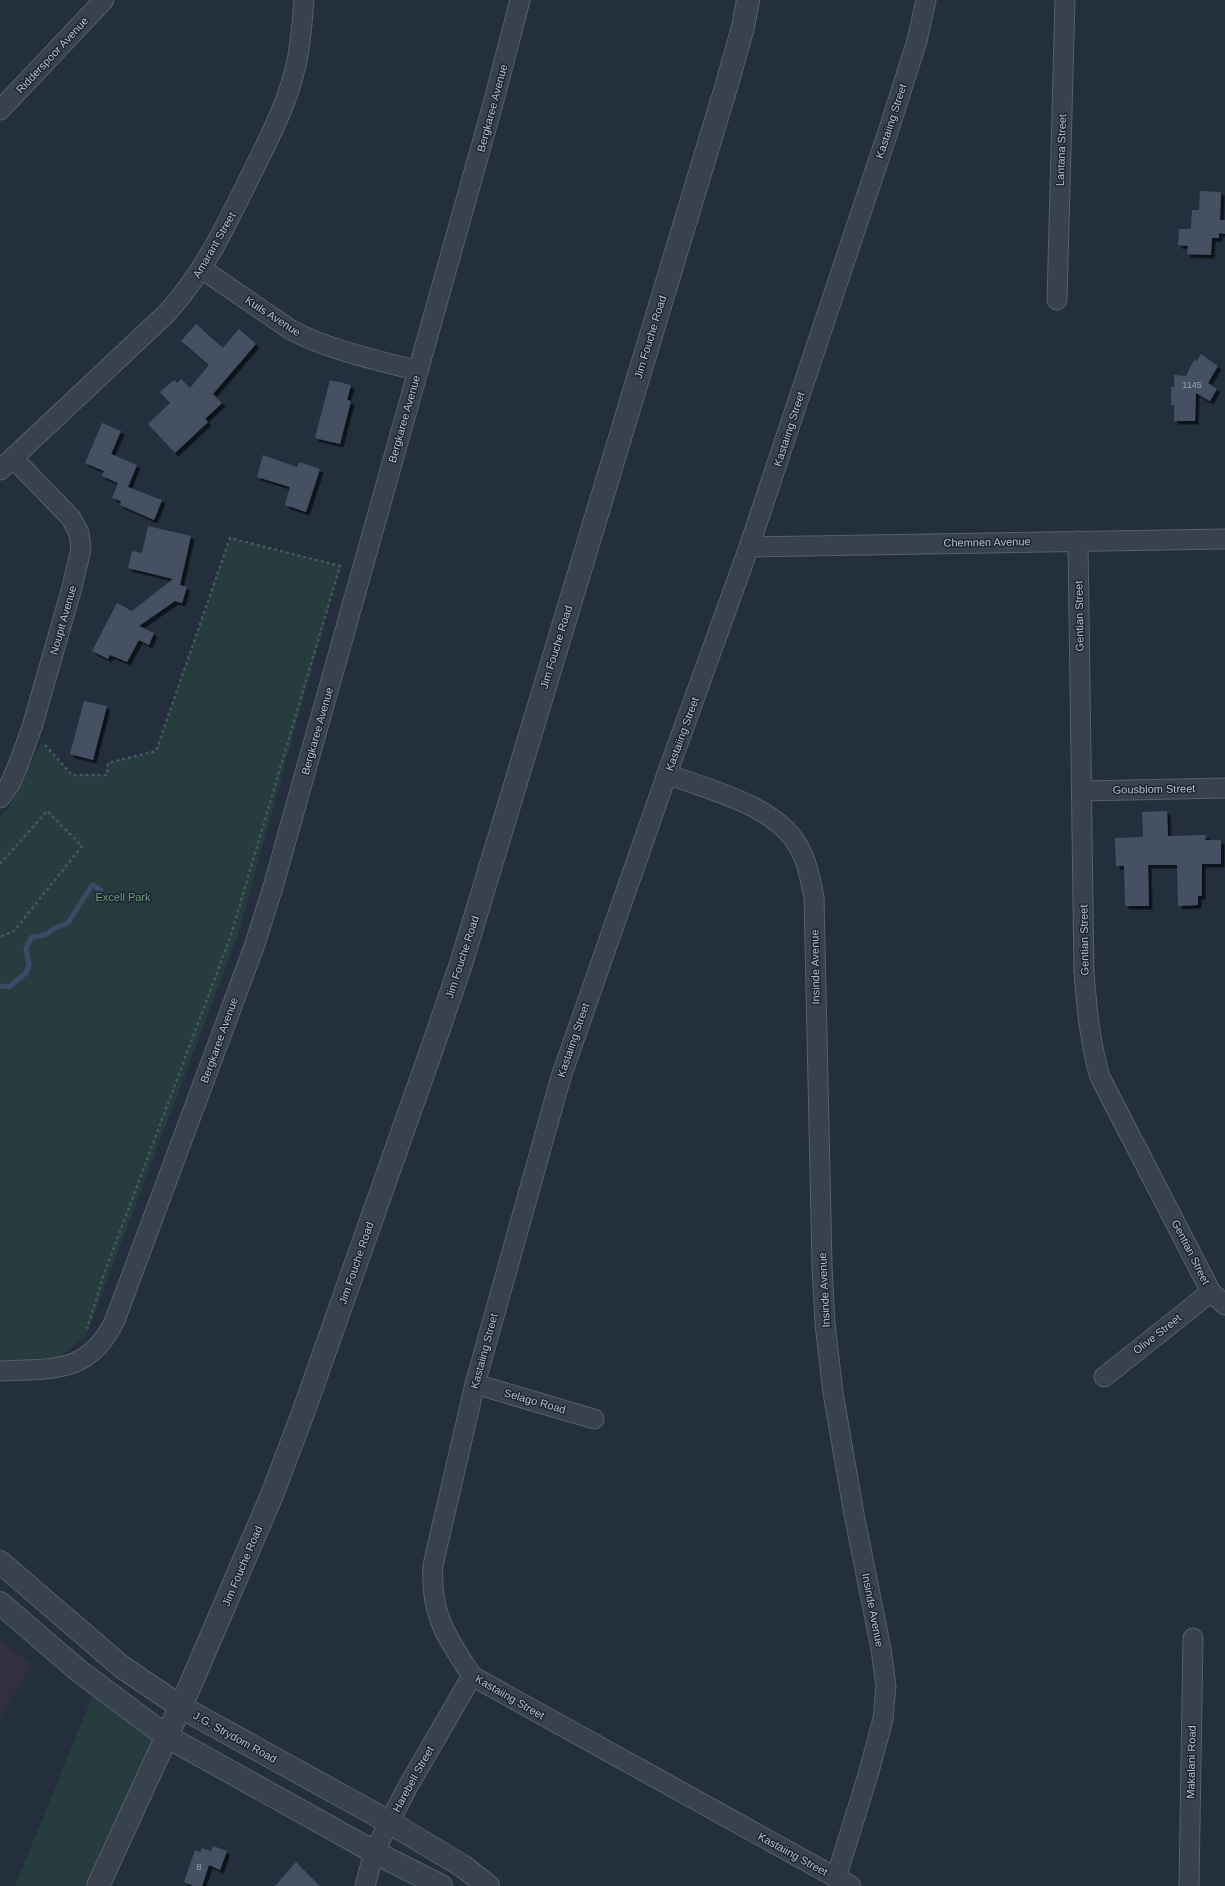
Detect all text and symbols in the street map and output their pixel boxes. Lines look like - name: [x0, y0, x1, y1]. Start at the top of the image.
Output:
- street label: Ridderspoor Avenue: [14, 15, 90, 95]
- street label: Bergkaree Avenue: [475, 63, 509, 153]
- street label: Kastaiing Street: [873, 82, 909, 160]
- street label: Lantana Street: [1054, 114, 1068, 186]
- street label: Amarant Street: [190, 210, 238, 280]
- street label: Kuils Avenue: [243, 294, 303, 338]
- street label: Jim Fouche Road: [632, 294, 668, 380]
- street label: Bergkaree Avenue: [386, 374, 422, 464]
- house number: 1145: [1182, 380, 1202, 390]
- street label: Kastaiing Street: [771, 390, 807, 468]
- street label: Chemnen Avenue: [943, 535, 1031, 549]
- street label: Gentian Street: [1072, 580, 1086, 652]
- street label: Noupit Avenue: [47, 584, 79, 656]
- street label: Jim Fouche Road: [538, 604, 574, 690]
- street label: Bergkaree Avenue: [299, 686, 335, 776]
- street label: Kastaiing Street: [663, 695, 701, 773]
- street label: Gousblom Street: [1113, 782, 1195, 796]
- park label: Excell Park: [95, 891, 151, 903]
- street label: Gentian Street: [1077, 904, 1091, 976]
- street label: Jim Fouche Road: [443, 914, 481, 1000]
- street label: Insinde Avenue: [808, 929, 822, 1005]
- street label: Bergkaree Avenue: [198, 996, 240, 1084]
- street label: Kastaiing Street: [555, 1001, 591, 1079]
- street label: Gentian Street: [1170, 1218, 1212, 1286]
- street label: Jim Fouche Road: [336, 1220, 376, 1306]
- street label: Insinde Avenue: [816, 1252, 832, 1328]
- street label: Kastaiing Street: [468, 1312, 500, 1390]
- street label: Olive Street: [1131, 1312, 1183, 1356]
- street label: Selago Road: [503, 1386, 567, 1416]
- street label: Jim Fouche Road: [220, 1524, 264, 1608]
- street label: Insinde Avenue: [860, 1572, 886, 1648]
- street label: Kastaiing Street: [473, 1672, 547, 1722]
- street label: J.G. Strydom Road: [191, 1709, 279, 1765]
- street label: Makalani Road: [1184, 1725, 1198, 1799]
- street label: Harebell Street: [390, 1744, 436, 1814]
- street label: Kastaiing Street: [756, 1830, 830, 1878]
- house number: 8: [196, 1862, 202, 1872]

